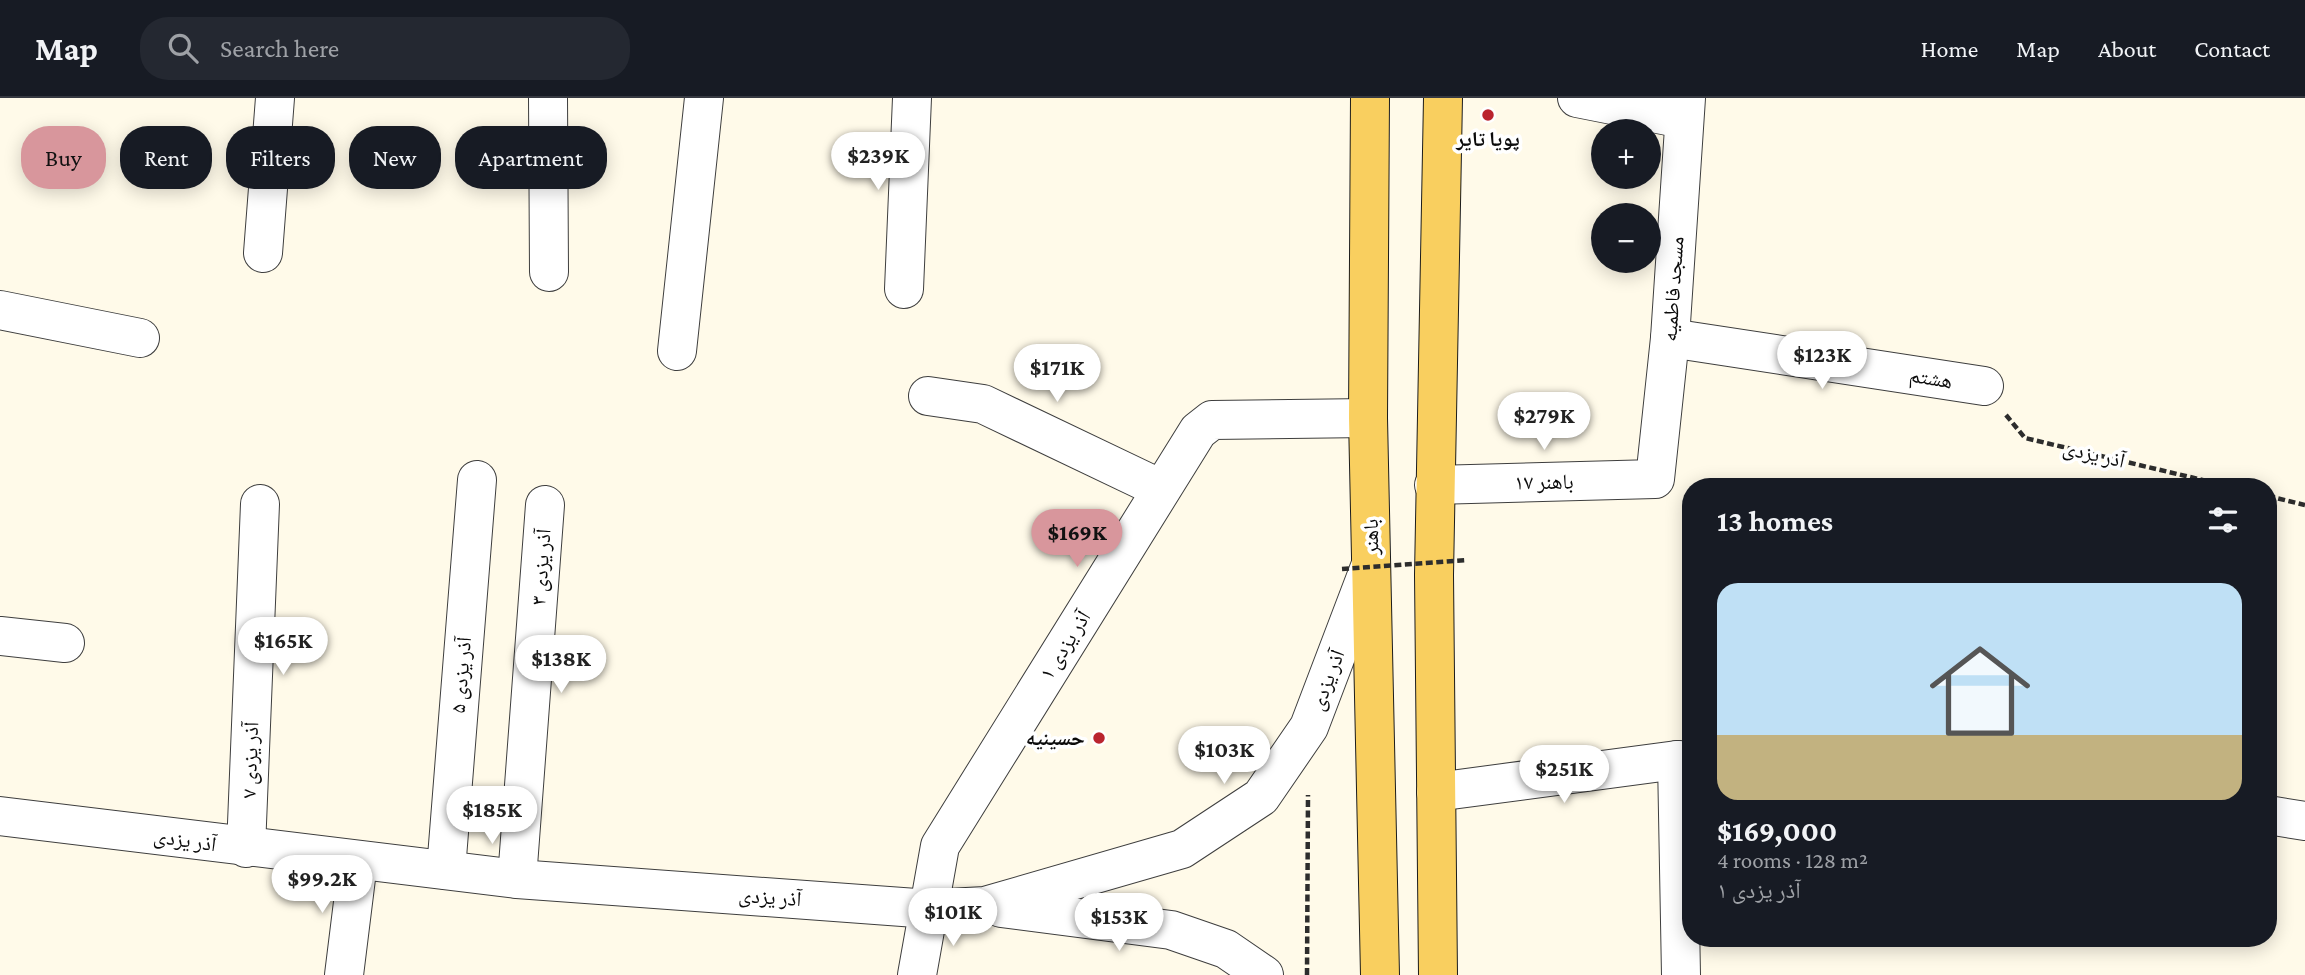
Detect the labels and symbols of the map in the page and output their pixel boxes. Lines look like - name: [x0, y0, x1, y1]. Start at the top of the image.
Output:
- marker: پویا تایر: [1480, 107, 1496, 123]
- place label: پویا تایر: [1455, 127, 1520, 151]
- pin: $239K: [829, 132, 927, 192]
- street label: مسجد فاطمیه: [1657, 236, 1689, 342]
- pin: $123K: [1773, 331, 1871, 391]
- pin: $171K: [1008, 344, 1106, 404]
- street label: هشتم: [1907, 363, 1954, 395]
- pin: $279K: [1495, 392, 1593, 452]
- street label: آذر یزدی: [2061, 435, 2128, 473]
- street label: باهنر ۱۷: [1514, 469, 1574, 495]
- pin: $169K: [1028, 510, 1126, 569]
- street label: باهنر: [1359, 519, 1383, 556]
- street label: آذر یزدی ۳: [526, 527, 556, 606]
- street label: آذر یزدی ۱: [1035, 606, 1096, 684]
- pin: $165K: [234, 618, 332, 677]
- street label: آذر یزدی ۵: [446, 635, 476, 714]
- pin: $138K: [512, 636, 610, 695]
- street label: آذر یزدی: [1304, 646, 1350, 714]
- street label: آذر یزدی ۷: [237, 721, 263, 799]
- place label: حسینیه: [1026, 726, 1085, 750]
- pin: $103K: [1175, 726, 1273, 786]
- marker: حسینیه: [1091, 730, 1107, 746]
- pin: $251K: [1515, 746, 1613, 805]
- pin: $185K: [443, 786, 541, 846]
- street label: آذر یزدی: [152, 824, 219, 856]
- pin: $99.2K: [265, 856, 379, 915]
- street label: آذر یزدی: [738, 883, 803, 911]
- pin: $101K: [904, 888, 1002, 948]
- pin: $153K: [1070, 894, 1168, 953]

